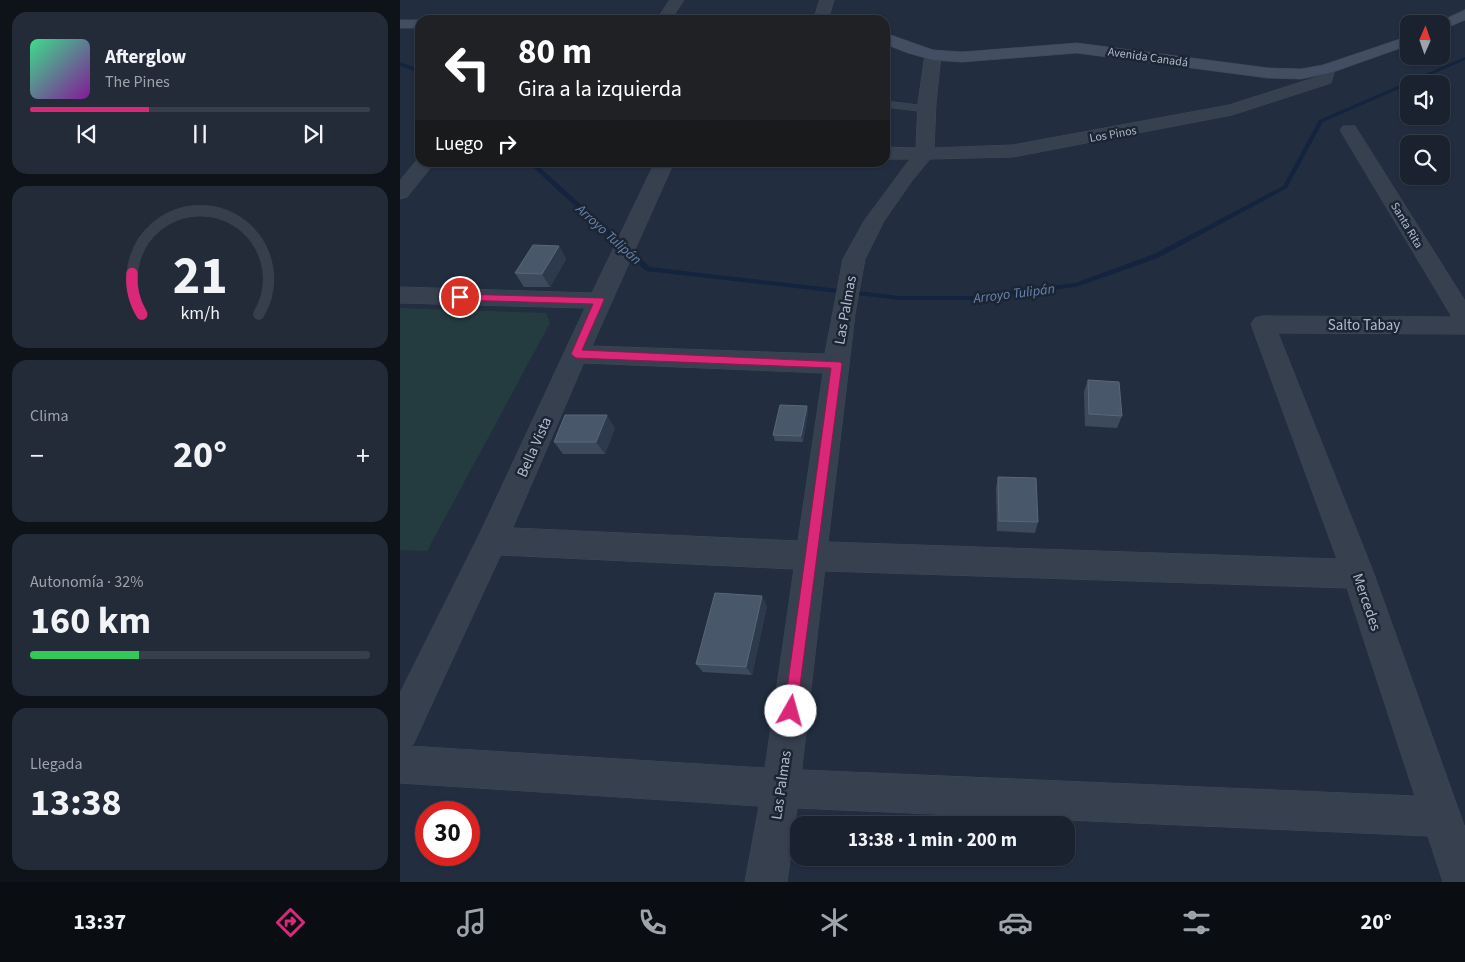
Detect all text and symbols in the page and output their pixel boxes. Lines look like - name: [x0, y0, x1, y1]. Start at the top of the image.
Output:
- north arrow: [1400, 15, 1450, 65]
- map controls: [1400, 15, 1450, 185]
- text: 80 m: [518, 27, 592, 77]
- icon: left: [435, 35, 500, 100]
- street label: Avenida Canadá: [1107, 43, 1189, 72]
- text: Afterglow: [105, 44, 186, 71]
- text: The Pines: [105, 71, 170, 93]
- text: Gira a la izquierda: [518, 73, 682, 105]
- button: sound: [1400, 75, 1450, 125]
- icon: previous: [73, 120, 101, 148]
- icon: pause: [186, 120, 214, 148]
- icon: next: [299, 120, 327, 148]
- street label: Los Pinos: [1088, 122, 1138, 147]
- icon: right: [493, 130, 521, 158]
- text: Luego: [435, 131, 483, 158]
- button: search: [1400, 135, 1450, 185]
- water label: Arroyo Tulipán: [570, 199, 646, 270]
- street label: Santa Rita: [1386, 199, 1427, 251]
- text: 21: [173, 240, 227, 314]
- street label: Las Palmas: [829, 274, 862, 346]
- pin: [439, 276, 481, 318]
- water label: Arroyo Tulipán: [971, 279, 1056, 309]
- icon: arrive: [446, 283, 474, 311]
- text: km/h: [180, 301, 220, 326]
- street label: Salto Tabay: [1328, 315, 1400, 336]
- text: Clima: [30, 405, 68, 427]
- street label: Bella Vista: [512, 414, 557, 481]
- text: 20°: [173, 428, 227, 482]
- text: −: [30, 436, 44, 476]
- text: +: [356, 436, 370, 476]
- text: Autonomía · 32%: [30, 571, 143, 593]
- street label: Mercedes: [1347, 571, 1386, 634]
- text: 160 km: [30, 594, 151, 648]
- position arrow: [764, 684, 816, 736]
- street label: Las Palmas: [766, 749, 797, 821]
- text: Llegada: [30, 753, 82, 775]
- text: 13:38: [30, 776, 122, 830]
- speed limit sign: 30: [415, 801, 480, 866]
- text: 13:38 · 1 min · 200 m: [848, 827, 1017, 854]
- icon: directions: [273, 905, 308, 940]
- icon: music: [454, 905, 489, 940]
- icon: phone: [635, 905, 670, 940]
- icon: climate: [817, 905, 852, 940]
- icon: car: [998, 905, 1033, 940]
- icon: filters: [1179, 905, 1214, 940]
- text: 13:37: [73, 906, 126, 938]
- text: 20°: [1361, 906, 1392, 938]

